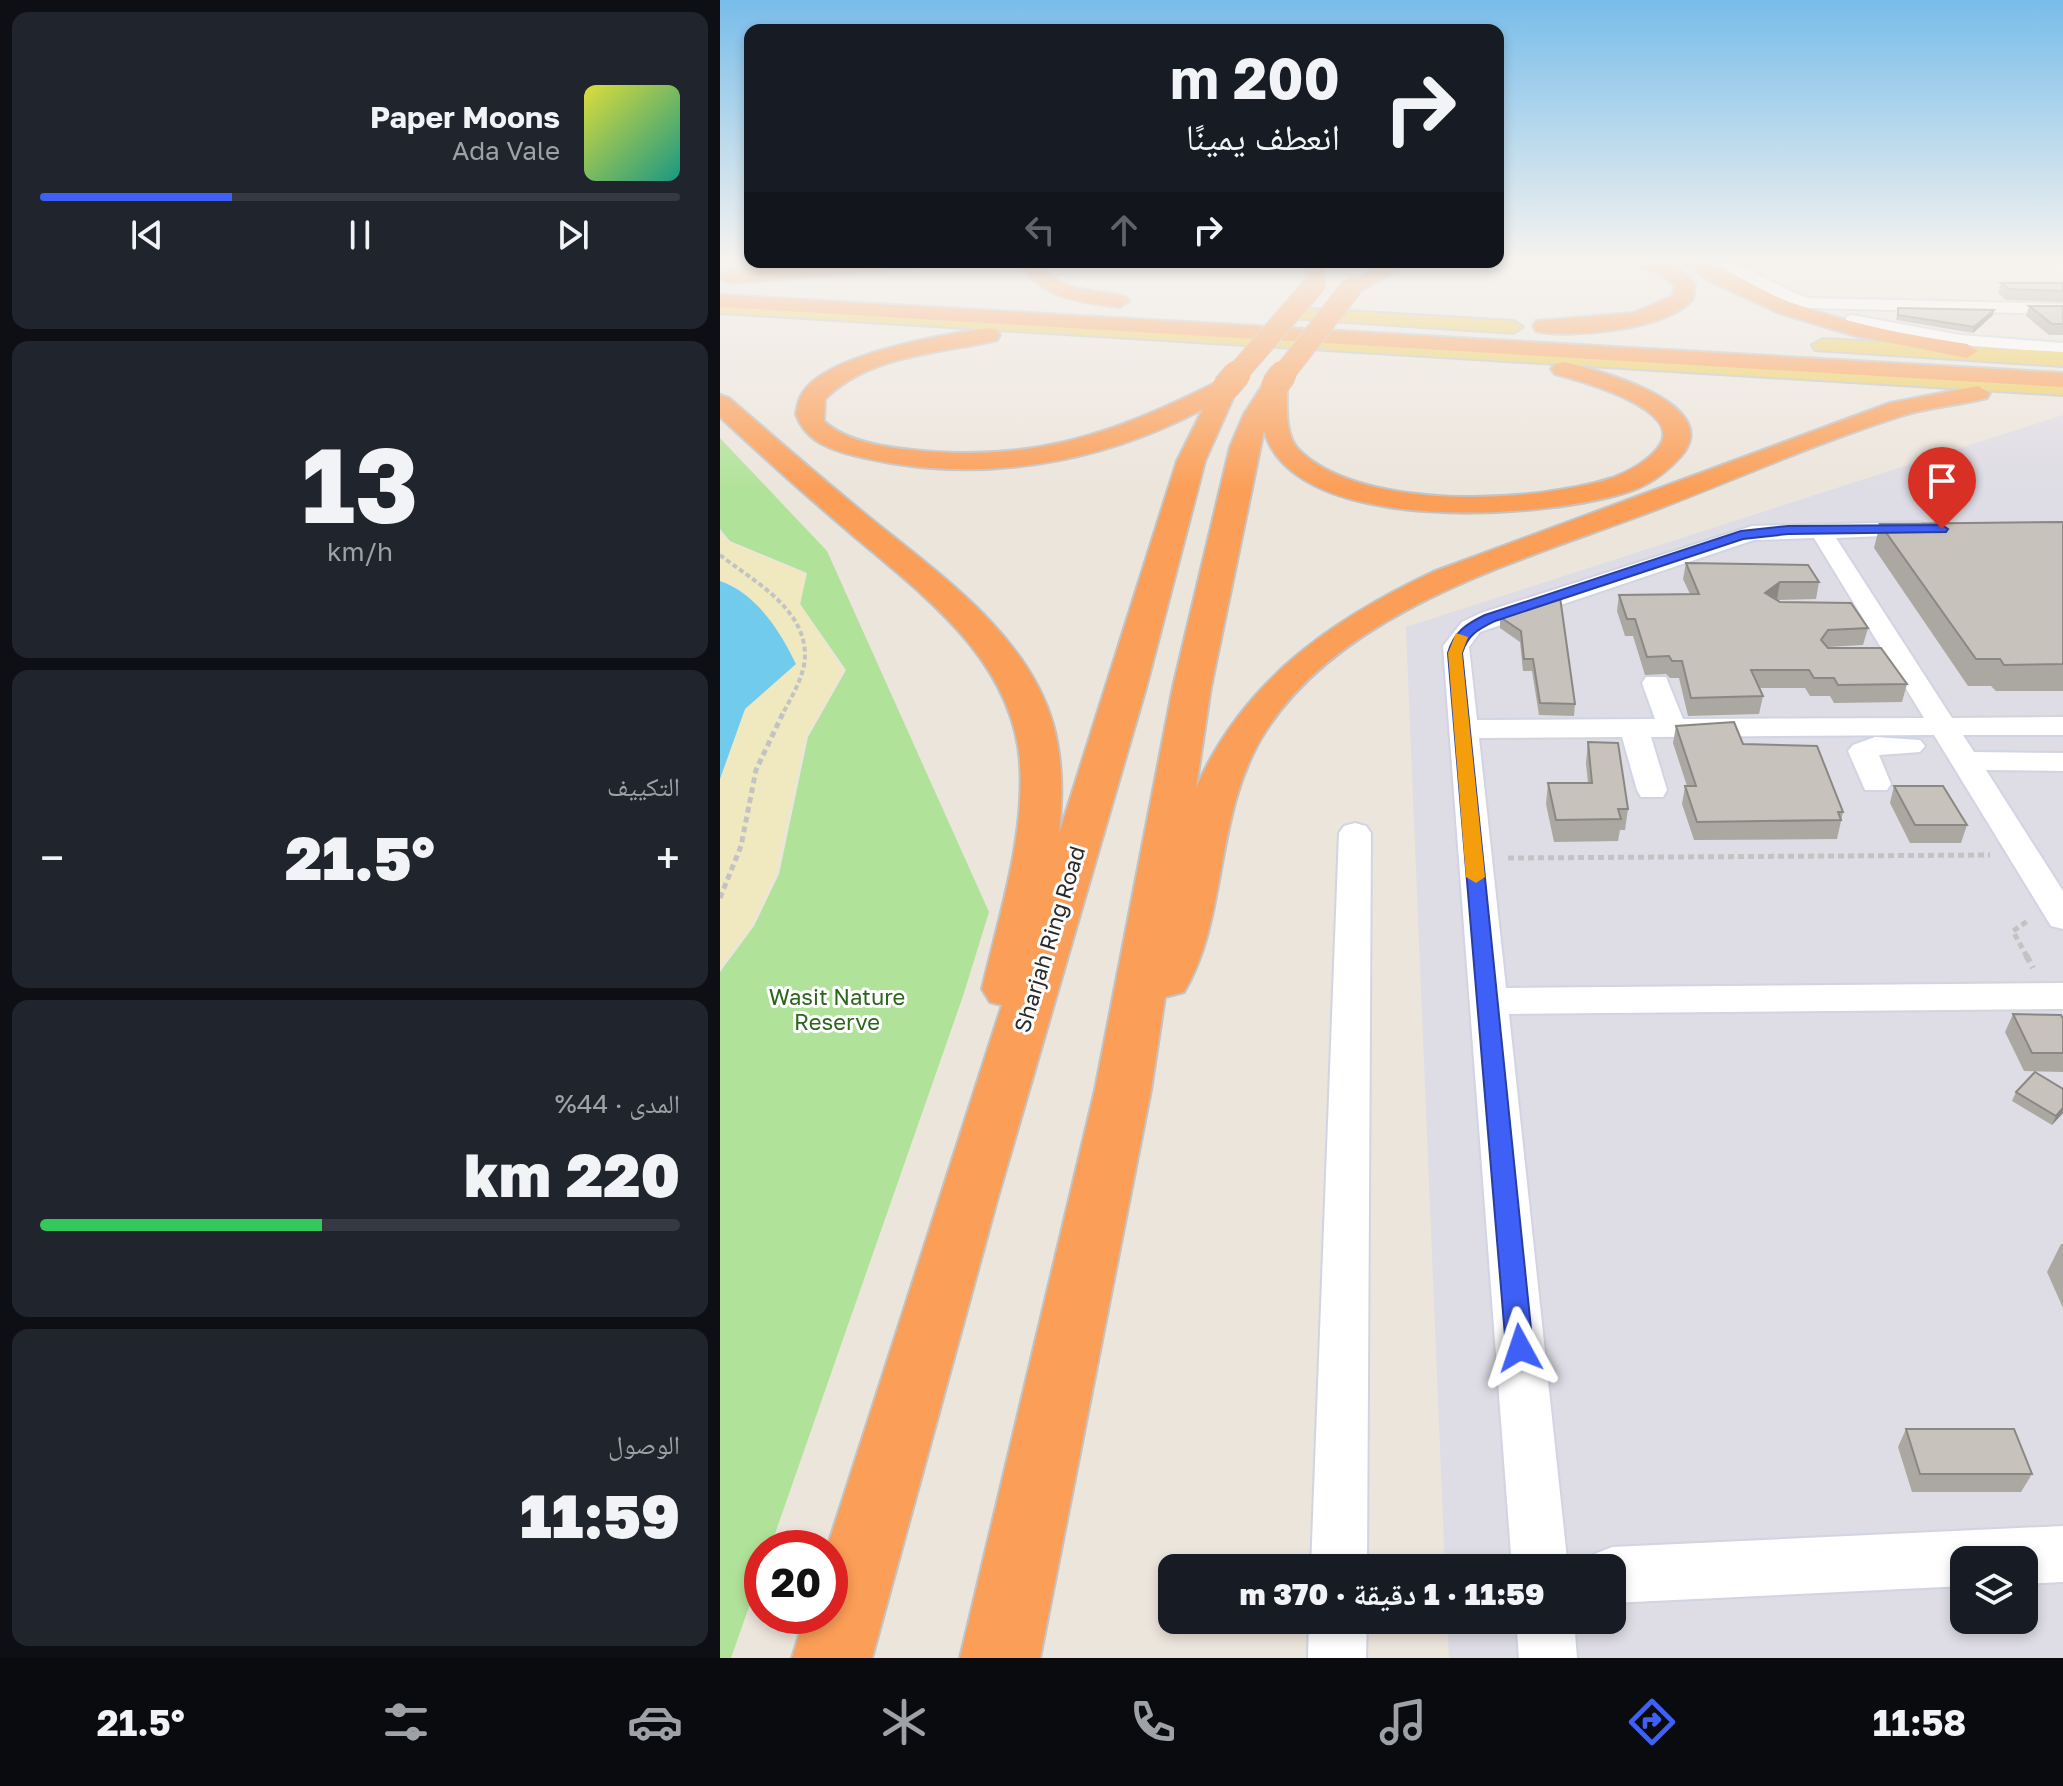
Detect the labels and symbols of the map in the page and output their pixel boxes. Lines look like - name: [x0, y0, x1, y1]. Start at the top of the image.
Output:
- pin: [1908, 447, 1976, 529]
- street label: Sharjah Ring Road: [1008, 843, 1090, 1035]
- park label: Wasit Nature Reserve: [769, 983, 905, 1035]
- position arrow: [1478, 1306, 1562, 1390]
- speed limit sign: 20: [744, 1530, 848, 1634]

